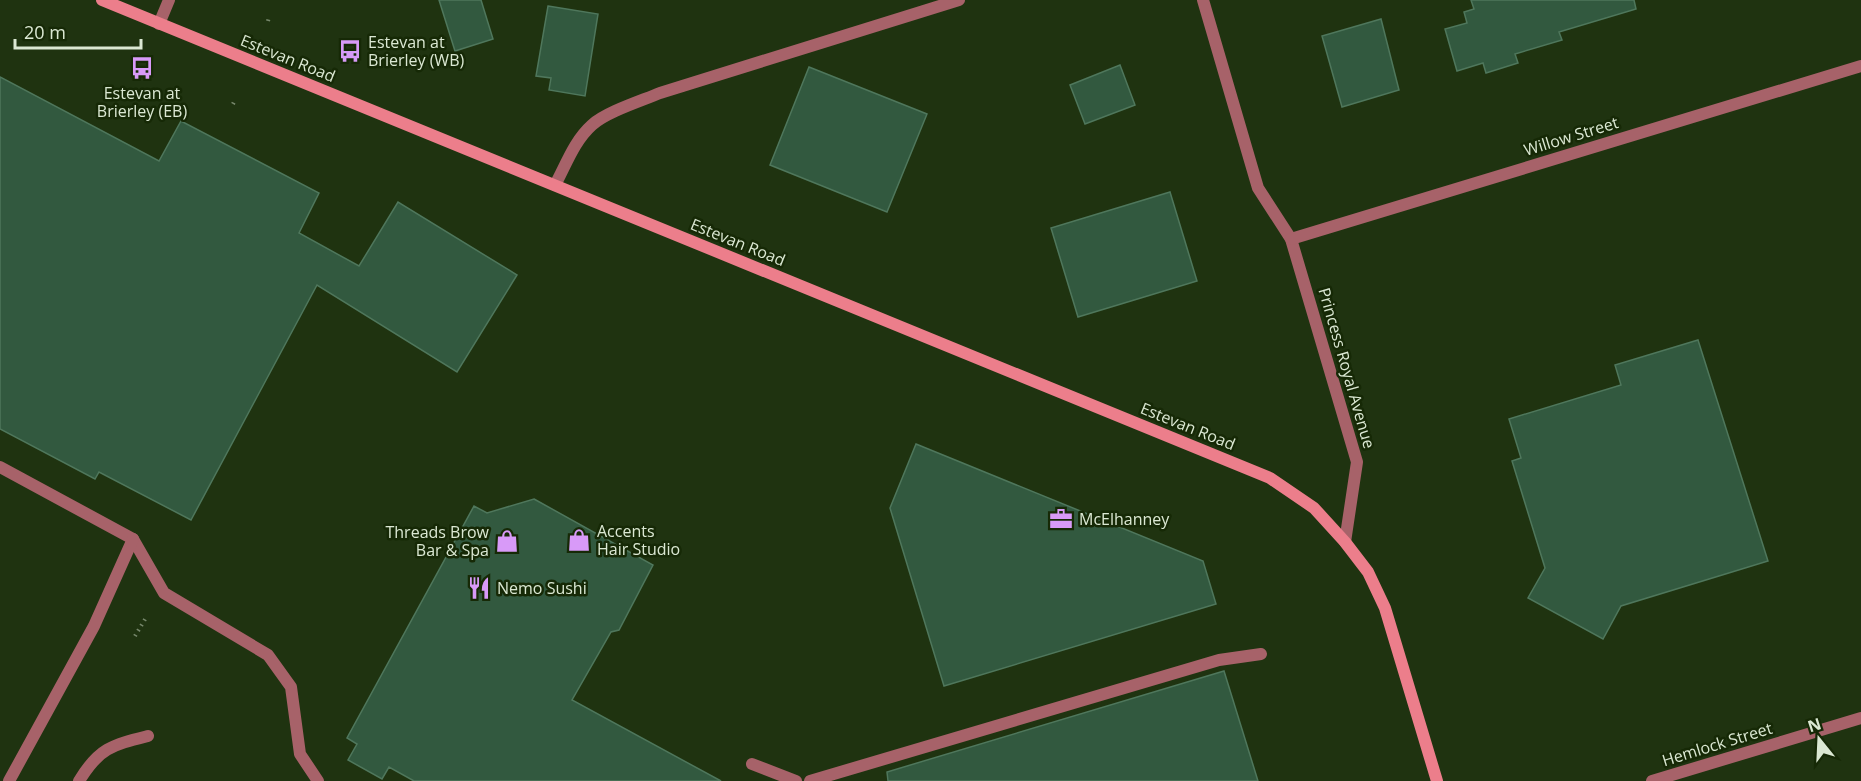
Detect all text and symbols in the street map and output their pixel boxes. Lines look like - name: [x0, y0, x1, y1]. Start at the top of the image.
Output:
- scale bar: [15, 12, 141, 50]
- text: 20 m: [24, 20, 66, 44]
- street label: Estevan Road: [237, 29, 339, 87]
- place label: Estevan at Brierley (WB): [368, 31, 464, 71]
- bus stop icon: Estevan at Brierley (WB): [337, 38, 363, 64]
- bus stop icon: Estevan at Brierley (EB): [129, 55, 155, 81]
- place label: Estevan at Brierley (EB): [97, 82, 187, 122]
- street label: Willow Street: [1521, 111, 1621, 161]
- street label: Estevan Road: [687, 213, 789, 271]
- street label: Princess Royal Avenue: [1313, 285, 1381, 451]
- street label: Estevan Road: [1137, 397, 1239, 455]
- office icon: McElhanney: [1048, 506, 1074, 532]
- place label: McElhanney: [1079, 508, 1170, 530]
- place label: Accents Hair Studio: [597, 520, 680, 560]
- place label: Threads Brow Bar & Spa: [385, 521, 490, 561]
- shop icon: Accents Hair Studio: [566, 527, 592, 553]
- shop icon: Threads Brow Bar & Spa: [494, 528, 520, 554]
- restaurant icon: Nemo Sushi: [466, 575, 492, 601]
- place label: Nemo Sushi: [497, 577, 587, 599]
- north arrow: [1789, 709, 1849, 769]
- text: N: [1805, 712, 1824, 737]
- street label: Hemlock Street: [1659, 717, 1775, 771]

